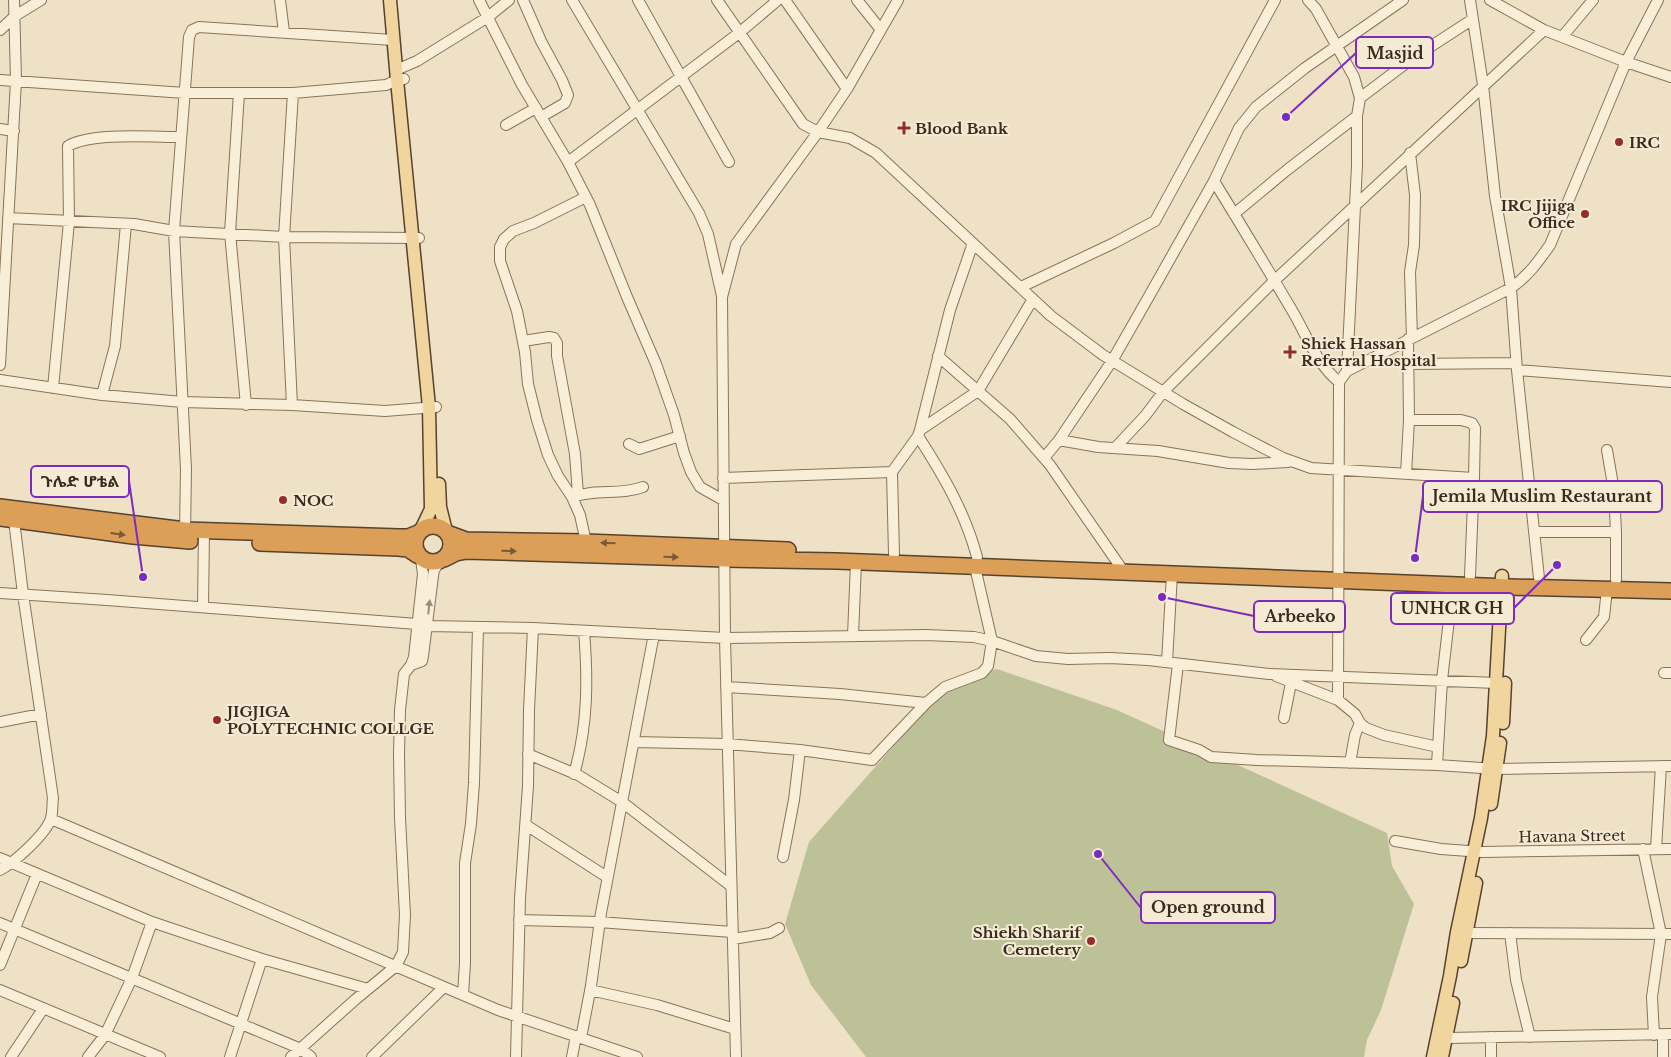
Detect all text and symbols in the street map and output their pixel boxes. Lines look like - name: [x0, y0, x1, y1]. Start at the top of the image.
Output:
- callout: Masjid: [1356, 37, 1433, 68]
- text: Masjid: [1366, 43, 1424, 63]
- place label: Blood Bank: [915, 119, 1009, 138]
- marker: Blood Bank: [897, 121, 911, 135]
- place label: IRC: [1629, 133, 1660, 152]
- marker: IRC: [1613, 136, 1625, 148]
- place label: IRC Jijiga Office: [1501, 196, 1575, 232]
- marker: IRC Jijiga Office: [1579, 208, 1591, 220]
- place label: Shiek Hassan Referral Hospital: [1301, 334, 1437, 370]
- marker: Shiek Hassan Referral Hospital: [1283, 345, 1297, 359]
- callout: ጉሌድ ሆቴል: [31, 466, 129, 497]
- text: ጉሌድ ሆቴል: [41, 471, 119, 491]
- callout: Jemila Muslim Restaurant: [1423, 481, 1662, 512]
- text: Jemila Muslim Restaurant: [1429, 486, 1653, 506]
- place label: NOC: [293, 491, 333, 510]
- marker: NOC: [277, 494, 289, 506]
- one-way arrow: [110, 530, 126, 538]
- one-way arrow: [600, 539, 616, 547]
- one-way arrow: [501, 548, 517, 556]
- one-way arrow: [663, 554, 679, 562]
- callout: UNHCR GH: [1391, 593, 1514, 624]
- text: UNHCR GH: [1400, 598, 1504, 618]
- one-way arrow: [425, 599, 433, 615]
- callout: Arbeeko: [1254, 601, 1345, 632]
- text: Arbeeko: [1263, 606, 1336, 626]
- place label: JIGJIGA POLYTECHNIC COLLGE: [224, 702, 434, 738]
- marker: JIGJIGA POLYTECHNIC COLLGE: [211, 714, 223, 726]
- street label: Havana Street: [1518, 826, 1626, 846]
- callout: Open ground: [1141, 892, 1275, 923]
- text: Open ground: [1151, 897, 1265, 917]
- place label: Shiekh Sharif Cemetery: [973, 923, 1083, 959]
- marker: Shiekh Sharif Cemetery: [1085, 935, 1097, 947]

